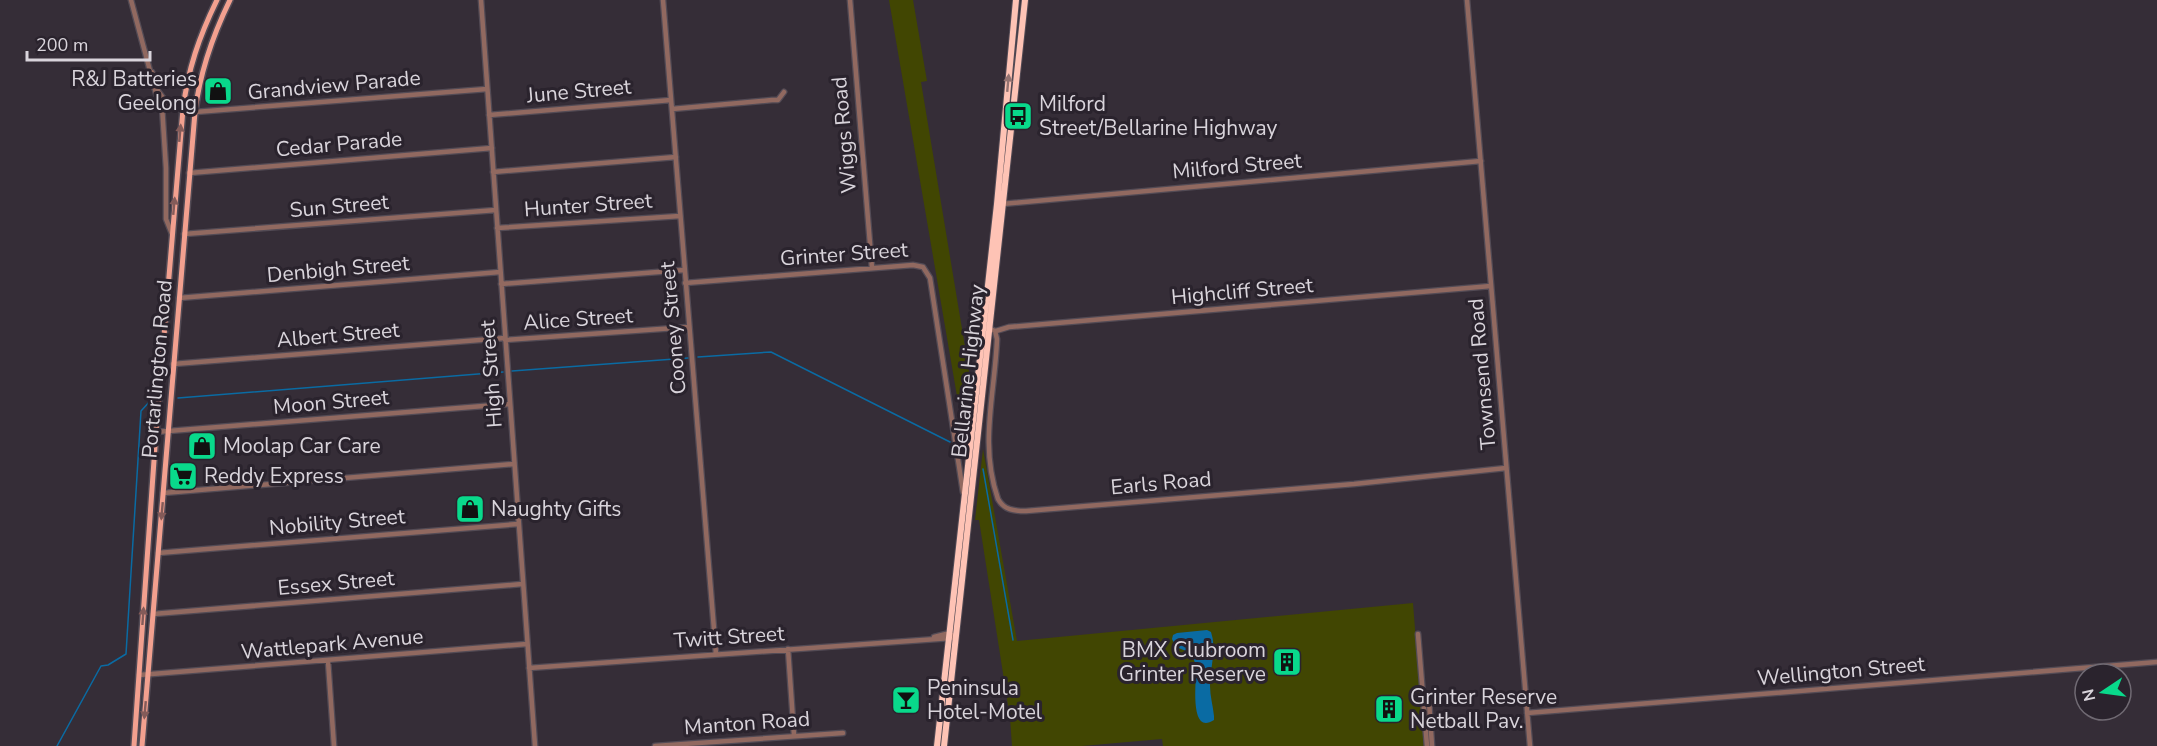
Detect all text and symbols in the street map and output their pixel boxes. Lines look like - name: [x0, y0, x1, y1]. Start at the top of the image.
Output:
- scale bar: [27, 24, 150, 62]
- text: 200 m: [36, 33, 88, 57]
- street label: Grandview Parade: [246, 63, 422, 107]
- place label: R&J Batteries Geelong: [71, 65, 197, 117]
- street label: June Street: [525, 72, 633, 110]
- one-way arrow: [1003, 74, 1013, 93]
- shop icon: R&J Batteries Geelong: [202, 75, 234, 107]
- street label: Wiggs Road: [825, 76, 863, 194]
- place label: Milford Street/Bellarine Highway: [1039, 90, 1278, 142]
- bus stop icon: Milford Street/Bellarine Highway: [1002, 100, 1034, 132]
- one-way arrow: [175, 124, 185, 143]
- street label: Cedar Parade: [275, 125, 403, 163]
- street label: Milford Street: [1171, 146, 1303, 186]
- street label: Hunter Street: [523, 187, 654, 223]
- street label: Sun Street: [288, 188, 390, 224]
- one-way arrow: [169, 196, 179, 215]
- street label: Grinter Street: [779, 236, 910, 272]
- street label: Denbigh Street: [266, 249, 411, 289]
- street label: Cooney Street: [653, 260, 693, 396]
- street label: Highcliff Street: [1170, 271, 1315, 311]
- street label: Portarlington Road: [135, 279, 179, 459]
- street label: Bellarine Highway: [945, 283, 991, 459]
- street label: Townsend Road: [1461, 297, 1503, 451]
- street label: Alice Street: [522, 301, 634, 337]
- street label: Albert Street: [275, 316, 401, 354]
- street label: High Street: [473, 319, 509, 429]
- street label: Moon Street: [272, 383, 391, 421]
- shop icon: Moolap Car Care: [186, 430, 218, 462]
- place label: Moolap Car Care: [223, 432, 381, 460]
- supermarket icon: Reddy Express: [167, 460, 199, 492]
- place label: Reddy Express: [204, 462, 344, 490]
- street label: Earls Road: [1109, 465, 1213, 501]
- shop icon: Naughty Gifts: [454, 493, 486, 525]
- place label: Naughty Gifts: [491, 495, 621, 523]
- one-way arrow: [157, 501, 167, 520]
- street label: Nobility Street: [268, 502, 407, 542]
- street label: Essex Street: [276, 564, 396, 602]
- one-way arrow: [138, 607, 148, 626]
- street label: Twitt Street: [673, 619, 786, 655]
- street label: Wattlepark Avenue: [240, 622, 424, 666]
- place label: BMX Clubroom Grinter Reserve: [1119, 636, 1266, 688]
- building icon: BMX Clubroom Grinter Reserve: [1271, 646, 1303, 678]
- street label: Wellington Street: [1756, 650, 1927, 692]
- north arrow: [2073, 662, 2133, 722]
- place label: Peninsula Hotel-Motel: [927, 674, 1043, 726]
- place label: Grinter Reserve Netball Pav.: [1410, 683, 1557, 735]
- bar icon: Peninsula Hotel-Motel: [890, 684, 922, 716]
- text: N: [2077, 687, 2101, 703]
- building icon: Grinter Reserve Netball Pav.: [1373, 693, 1405, 725]
- one-way arrow: [140, 701, 150, 720]
- street label: Manton Road: [683, 705, 811, 741]

